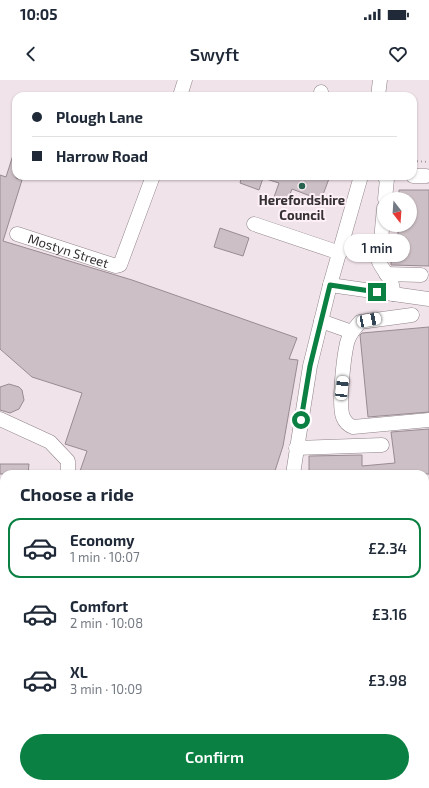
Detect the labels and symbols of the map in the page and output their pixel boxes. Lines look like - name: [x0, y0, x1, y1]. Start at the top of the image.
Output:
- marker: Herefordshire Council: [297, 181, 307, 191]
- place label: Herefordshire Council: [259, 192, 345, 223]
- north arrow: [377, 192, 417, 232]
- street label: Mostyn Street: [26, 230, 111, 271]
- callout: 1 min: [344, 234, 410, 262]
- route end: [368, 283, 386, 301]
- car: [356, 312, 382, 328]
- car: [335, 375, 349, 401]
- route start: [292, 411, 310, 429]

